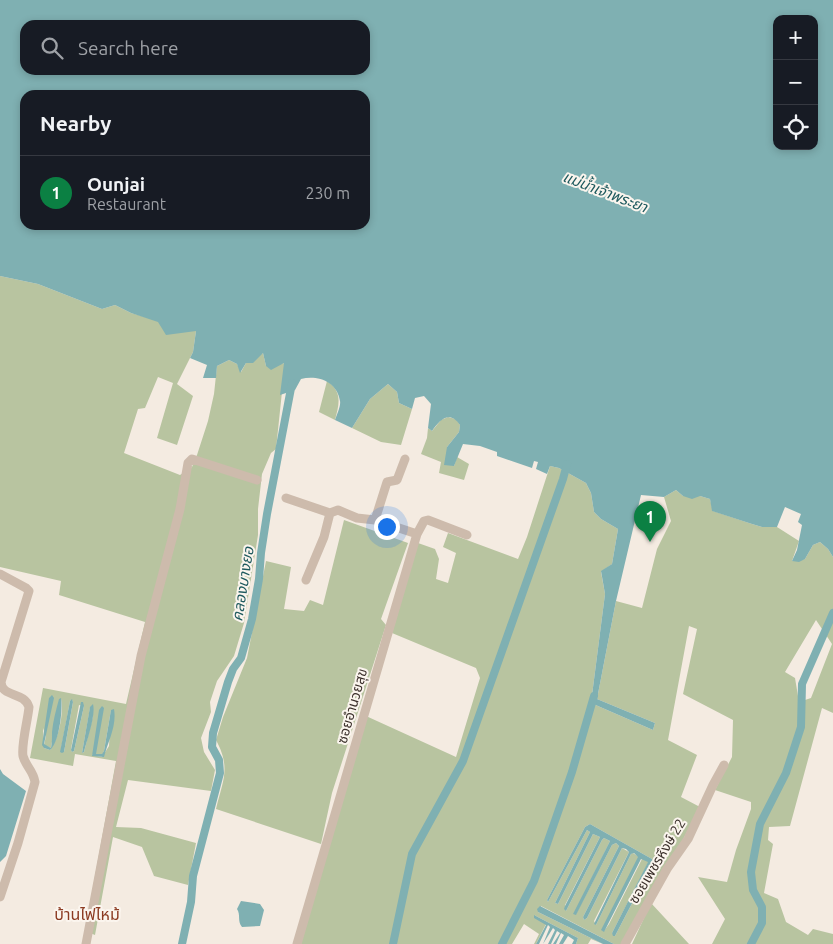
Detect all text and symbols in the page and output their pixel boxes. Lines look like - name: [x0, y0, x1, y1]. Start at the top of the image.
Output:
- map controls: [773, 15, 818, 150]
- button: +: [773, 15, 818, 60]
- search box: [20, 20, 370, 75]
- icon: search: [38, 34, 66, 62]
- text: Search here: [78, 37, 178, 59]
- button: −: [773, 60, 818, 105]
- button: locate: [773, 105, 818, 150]
- text: Nearby: [40, 111, 111, 135]
- water label: แม่น้ำเจ้าพระยา: [561, 166, 651, 216]
- text: Ounjai: [87, 173, 145, 195]
- text: 1: [51, 184, 61, 202]
- text: 230 m: [305, 184, 350, 202]
- text: Restaurant: [87, 195, 166, 213]
- pin: 1: [634, 501, 666, 542]
- your location: [374, 514, 400, 540]
- water label: คลองบางยอ: [228, 544, 257, 622]
- street label: ซอยอำนวยสุข: [334, 667, 371, 746]
- street label: ซอยเพชรหึงษ์ 22: [625, 816, 689, 906]
- district label: บ้านไฟไหม้: [54, 905, 120, 923]

